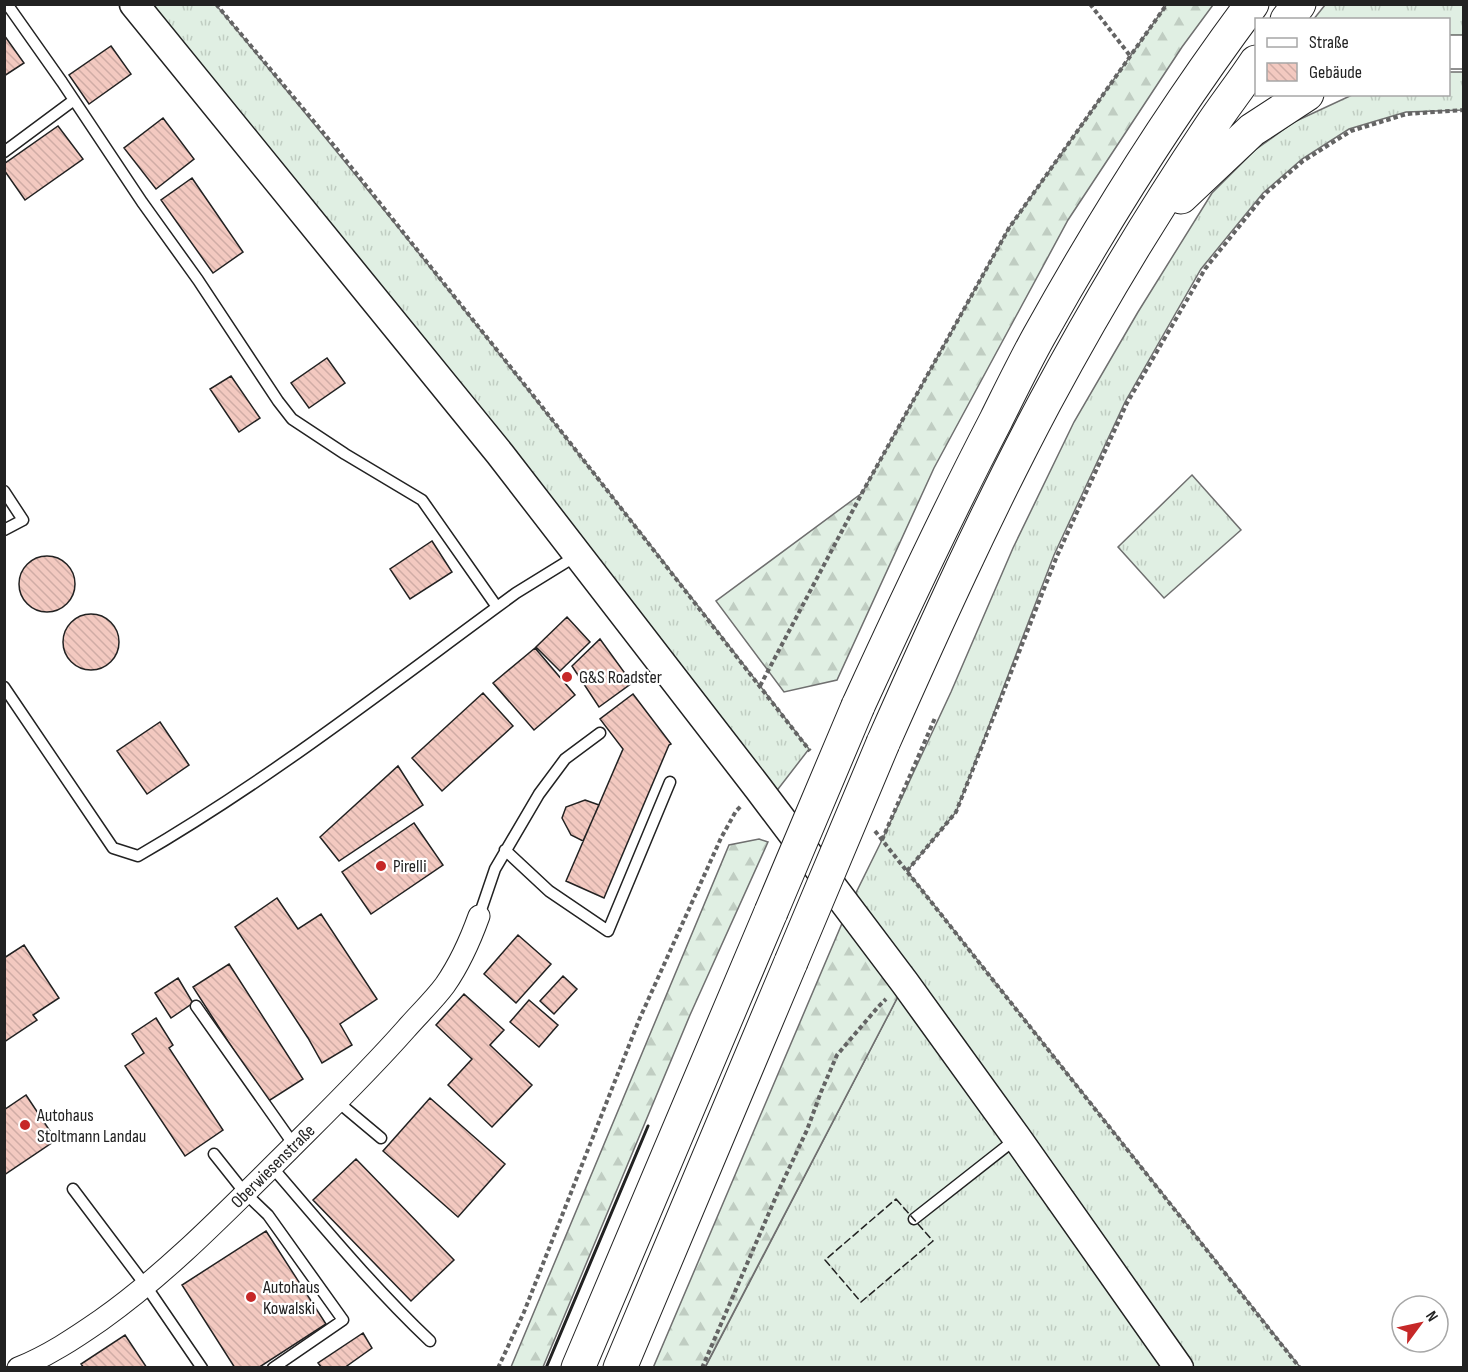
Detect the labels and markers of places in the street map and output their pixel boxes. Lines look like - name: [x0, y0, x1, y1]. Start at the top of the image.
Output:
- place label: G&S Roadster: [579, 667, 662, 688]
- marker: G&S Roadster: [560, 670, 574, 684]
- place label: Pirelli: [393, 856, 426, 877]
- marker: Pirelli: [374, 859, 388, 873]
- place label: Autohaus Stoltmann Landau: [36, 1105, 146, 1147]
- marker: Autohaus Stoltmann Landau: [18, 1118, 32, 1132]
- place label: Autohaus Kowalski: [262, 1277, 320, 1319]
- marker: Autohaus Kowalski: [244, 1290, 258, 1304]

